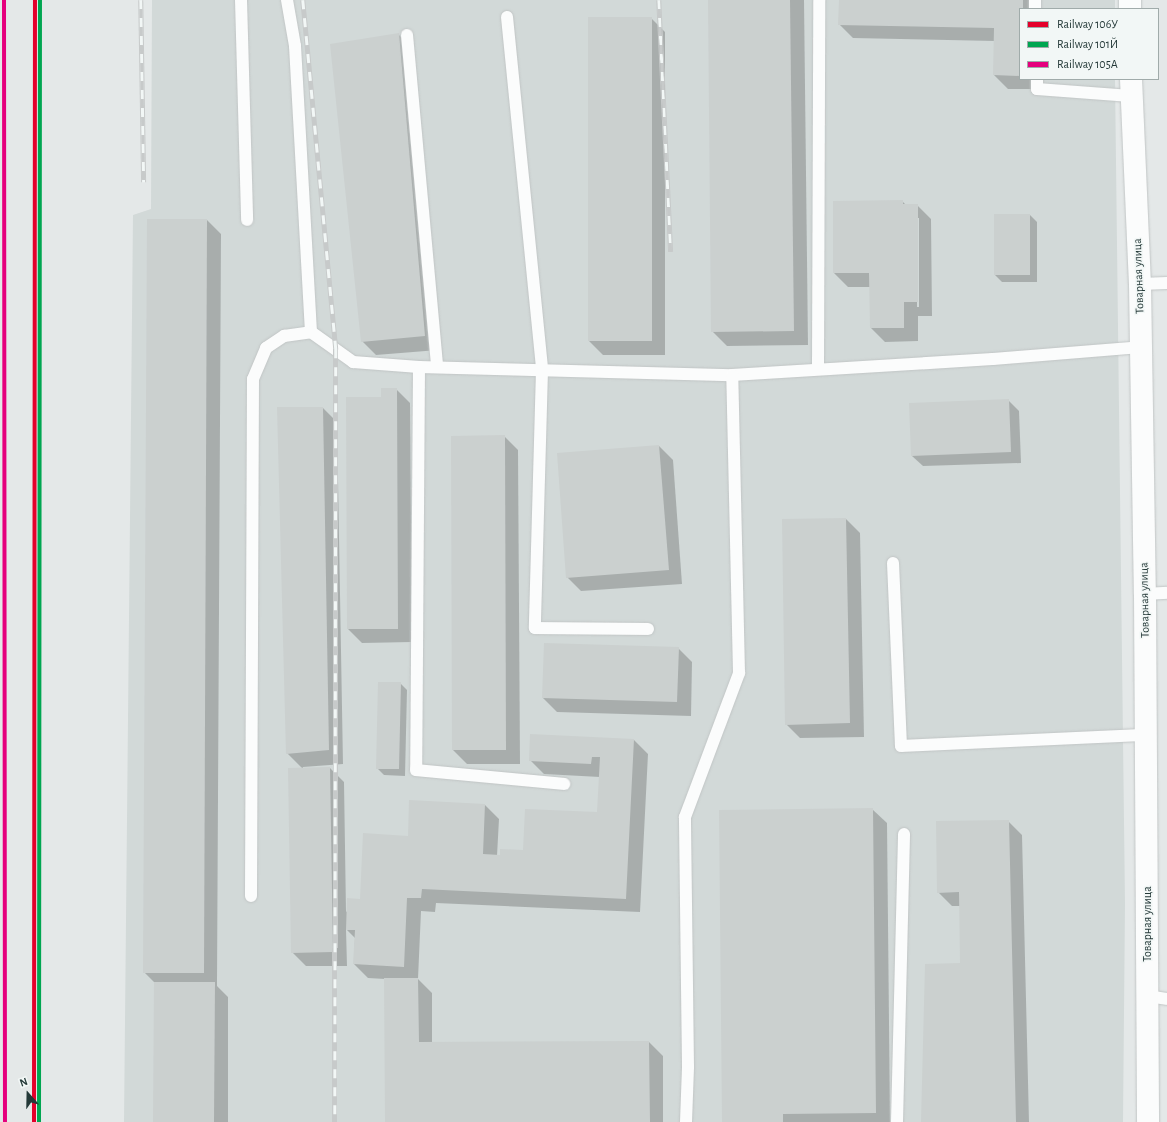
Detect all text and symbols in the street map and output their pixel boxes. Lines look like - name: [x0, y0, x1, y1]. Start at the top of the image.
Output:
- legend: [1019, 8, 1159, 80]
- text: Railway 106У: [1057, 18, 1118, 30]
- text: Railway 101Й: [1057, 38, 1118, 50]
- text: Railway 105А: [1057, 58, 1118, 70]
- street label: Товарная улица: [1130, 238, 1148, 314]
- street label: Товарная улица: [1137, 562, 1153, 638]
- street label: Товарная улица: [1141, 886, 1155, 962]
- north arrow: [8, 1074, 48, 1114]
- text: N: [18, 1076, 29, 1089]

